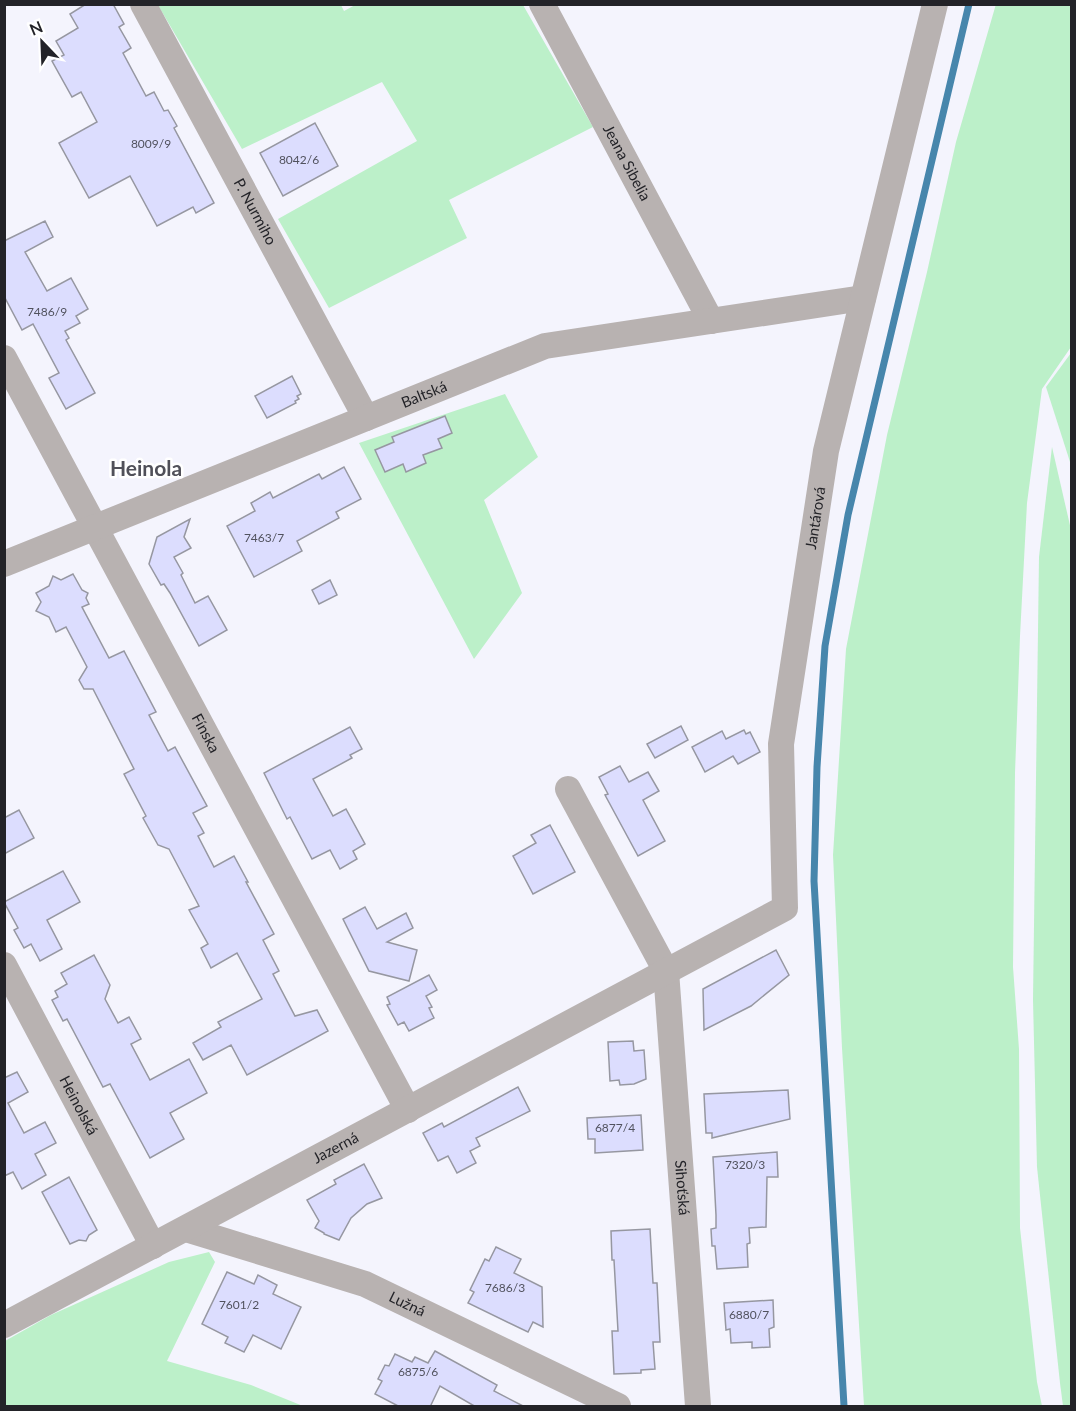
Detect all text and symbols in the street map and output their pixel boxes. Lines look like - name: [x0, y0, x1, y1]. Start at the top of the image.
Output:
- north arrow: [12, 12, 72, 72]
- text: N: [27, 17, 45, 39]
- street label: Jeana Sibelia: [600, 121, 655, 204]
- house number: 8009/9: [131, 136, 171, 151]
- house number: 8042/6: [279, 152, 319, 167]
- street label: P. Nurmiho: [231, 175, 281, 248]
- house number: 7486/9: [27, 304, 67, 319]
- street label: Baltská: [398, 377, 449, 411]
- district label: Heinola: [110, 455, 182, 480]
- street label: Jantárová: [801, 485, 828, 550]
- house number: 7463/7: [244, 530, 284, 545]
- street label: Fínska: [189, 710, 224, 755]
- street label: Heinolská: [56, 1072, 102, 1138]
- house number: 6877/4: [595, 1120, 635, 1135]
- street label: Jazerná: [309, 1127, 361, 1167]
- house number: 7320/3: [725, 1157, 765, 1172]
- street label: Sihoťská: [672, 1159, 694, 1216]
- house number: 7686/3: [485, 1280, 525, 1295]
- street label: Lužná: [386, 1287, 429, 1320]
- house number: 7601/2: [219, 1297, 259, 1312]
- house number: 6880/7: [729, 1307, 769, 1322]
- house number: 6875/6: [398, 1364, 438, 1379]

